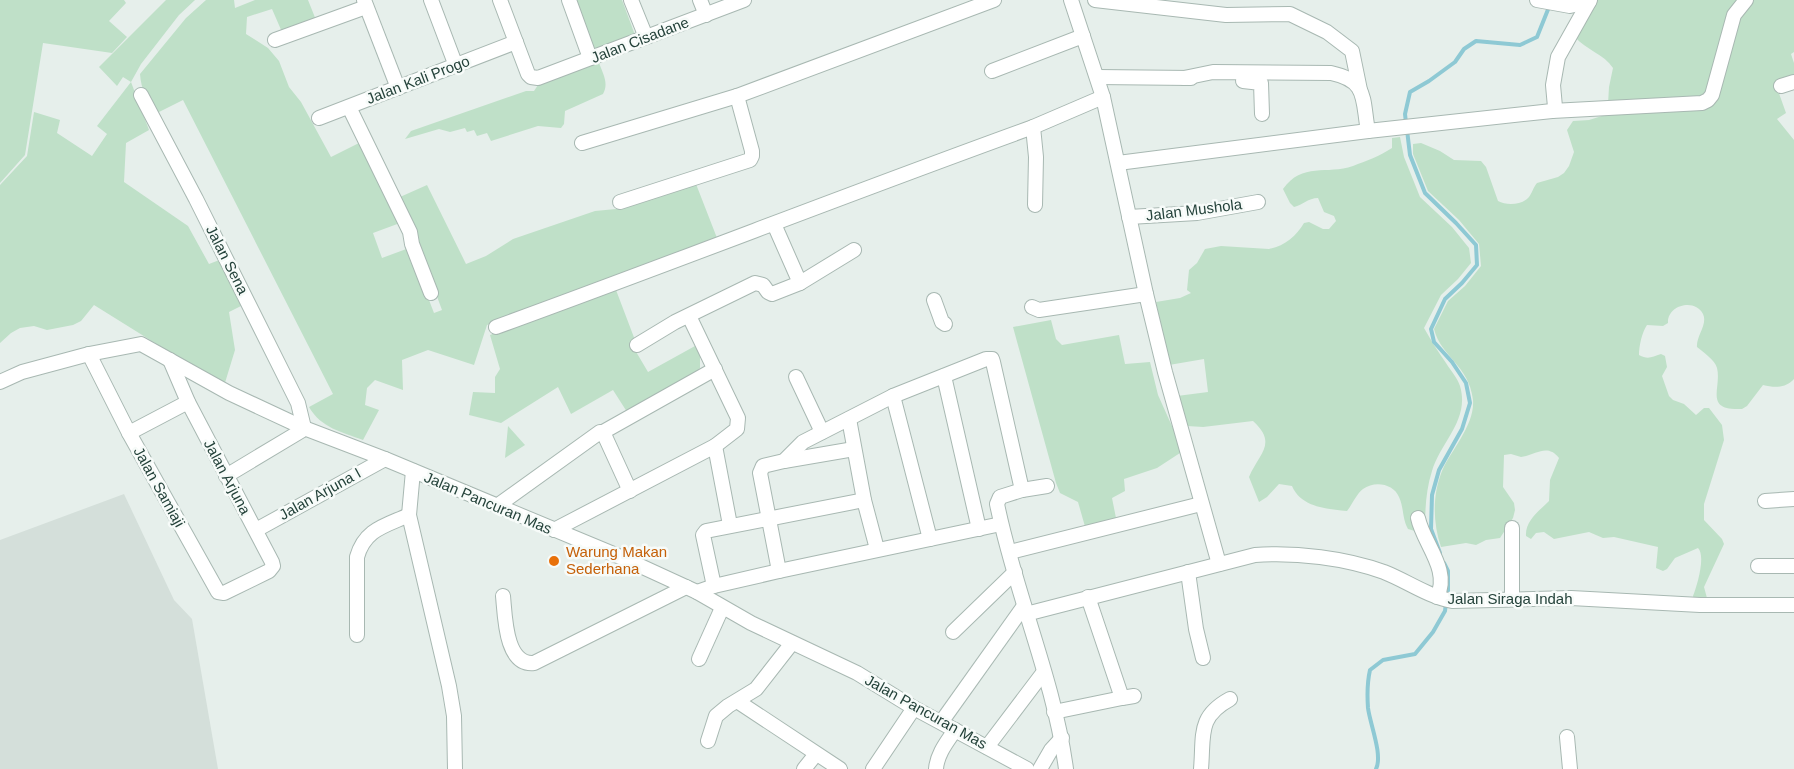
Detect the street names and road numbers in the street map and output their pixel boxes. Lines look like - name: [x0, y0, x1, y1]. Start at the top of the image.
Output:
- street label: Jalan Cisadane: [589, 13, 691, 66]
- street label: Jalan Kali Progo: [364, 52, 472, 107]
- street label: Jalan Mushola: [1145, 195, 1244, 224]
- street label: Jalan Sena: [203, 222, 252, 298]
- street label: Jalan Arjuna: [201, 436, 255, 518]
- street label: Jalan Samiaji: [130, 444, 188, 530]
- street label: Jalan Arjuna I: [276, 464, 364, 523]
- street label: Jalan Pancuran Mas: [422, 468, 554, 537]
- street label: Jalan Siraga Indah: [1447, 590, 1573, 607]
- street label: Jalan Pancuran Mas: [862, 671, 990, 752]

